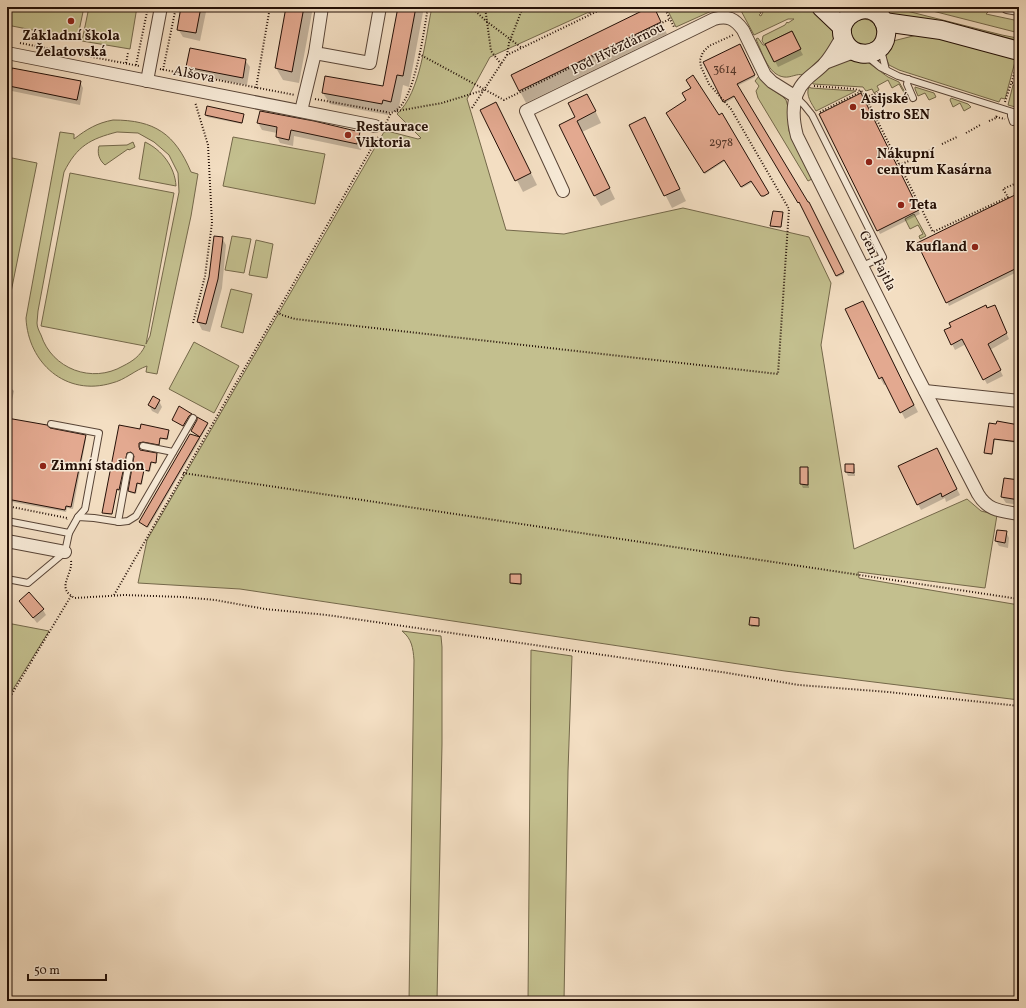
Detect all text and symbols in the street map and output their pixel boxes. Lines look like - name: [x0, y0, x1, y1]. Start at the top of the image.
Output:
- marker: Základní škola Želatovská: [66, 16, 76, 26]
- street label: Pod Hvězdárnou: [568, 18, 668, 80]
- place label: Základní škola Želatovská: [22, 27, 120, 62]
- street label: Alšova: [172, 62, 216, 88]
- house number: 3614: [713, 62, 737, 78]
- place label: Asijské bistro SEN: [861, 90, 930, 125]
- marker: Asijské bistro SEN: [848, 102, 858, 112]
- place label: Restaurace Viktoria: [356, 118, 428, 153]
- marker: Restaurace Viktoria: [343, 130, 353, 140]
- house number: 2978: [709, 135, 733, 151]
- place label: Nákupní centrum Kasárna: [877, 145, 992, 180]
- marker: Nákupní centrum Kasárna: [864, 157, 874, 167]
- place label: Teta: [909, 196, 937, 215]
- marker: Teta: [896, 200, 906, 210]
- street label: Gen. Fajtla: [854, 228, 900, 295]
- place label: Kaufland: [906, 238, 967, 257]
- marker: Kaufland: [970, 242, 980, 252]
- place label: Zimní stadion: [51, 457, 145, 476]
- marker: Zimní stadion: [38, 461, 48, 471]
- scale bar: [28, 956, 106, 982]
- text: 50 m: [34, 963, 60, 979]

